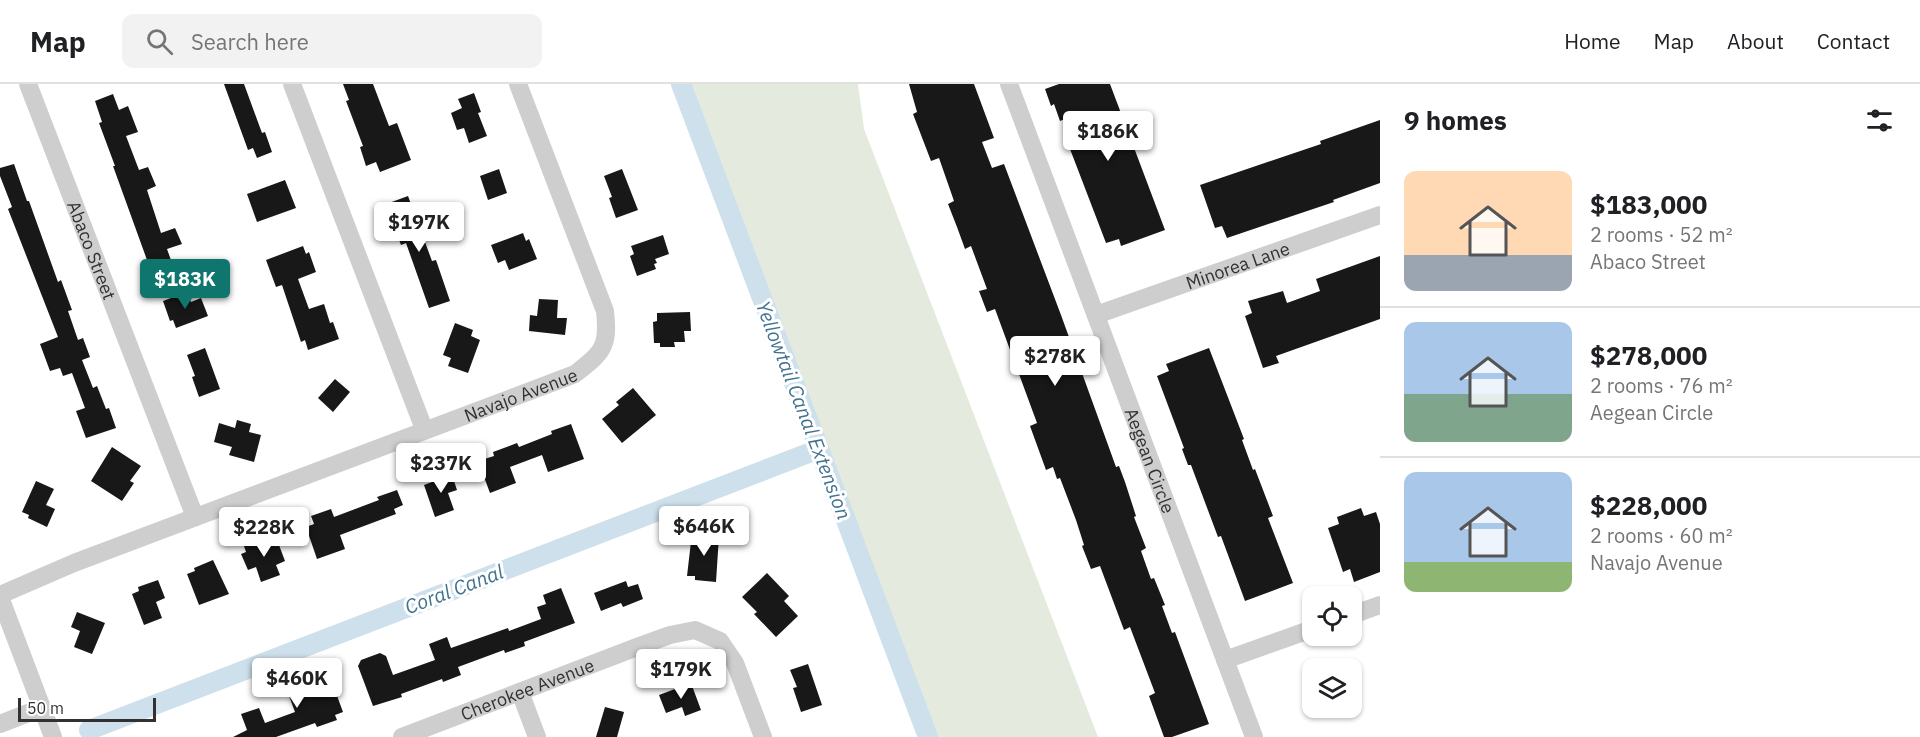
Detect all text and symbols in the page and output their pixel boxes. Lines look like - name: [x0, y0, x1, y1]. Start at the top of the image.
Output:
- search box: [122, 14, 542, 68]
- text: Map: [30, 23, 86, 60]
- icon: search: [143, 25, 176, 58]
- text: Search here: [191, 27, 309, 56]
- text: Home: [1564, 27, 1621, 55]
- text: Map: [1654, 27, 1694, 55]
- text: About: [1727, 27, 1784, 55]
- text: Contact: [1817, 27, 1890, 55]
- text: 9 homes: [1404, 103, 1507, 137]
- icon: filters: [1863, 104, 1896, 137]
- pin: $186K: [1066, 111, 1150, 162]
- text: $186K: [1077, 117, 1139, 144]
- text: $183,000: [1590, 187, 1707, 221]
- icon: home: [1452, 195, 1524, 267]
- street label: Abaco Street: [63, 197, 122, 303]
- pin: $197K: [377, 202, 461, 253]
- text: $197K: [388, 208, 450, 235]
- text: 2 rooms · 52 m²: [1590, 221, 1733, 248]
- street label: Minorea Lane: [1182, 236, 1293, 294]
- text: Abaco Street: [1590, 248, 1706, 275]
- pin: $183K: [143, 259, 227, 310]
- text: $183K: [154, 265, 216, 292]
- water label: Yellowtail Canal Extension: [750, 297, 858, 523]
- pin: $278K: [1013, 336, 1097, 387]
- text: $278,000: [1590, 338, 1707, 372]
- text: $278K: [1024, 342, 1086, 369]
- icon: home: [1452, 346, 1524, 418]
- street label: Navajo Avenue: [461, 363, 581, 426]
- text: 2 rooms · 76 m²: [1590, 372, 1733, 399]
- text: Aegean Circle: [1590, 399, 1713, 426]
- street label: Aegean Circle: [1120, 404, 1181, 516]
- pin: $237K: [399, 443, 483, 494]
- text: $237K: [410, 449, 472, 476]
- text: $228,000: [1590, 488, 1707, 522]
- icon: home: [1452, 496, 1524, 568]
- pin: $646K: [662, 506, 746, 557]
- pin: $228K: [222, 507, 306, 558]
- text: $646K: [673, 512, 735, 539]
- text: $228K: [233, 513, 295, 540]
- text: 2 rooms · 60 m²: [1590, 522, 1733, 549]
- text: Navajo Avenue: [1590, 549, 1723, 576]
- water label: Coral Canal: [401, 558, 508, 620]
- map controls: [1302, 586, 1362, 718]
- button: locate: [1302, 586, 1362, 646]
- pin: $179K: [639, 649, 723, 700]
- street label: Cherokee Avenue: [457, 653, 597, 725]
- text: $179K: [650, 655, 712, 682]
- pin: $460K: [255, 658, 339, 709]
- button: layers: [1302, 658, 1362, 718]
- text: $460K: [266, 664, 328, 691]
- scale bar: [18, 695, 156, 722]
- text: 50 m: [27, 698, 64, 718]

